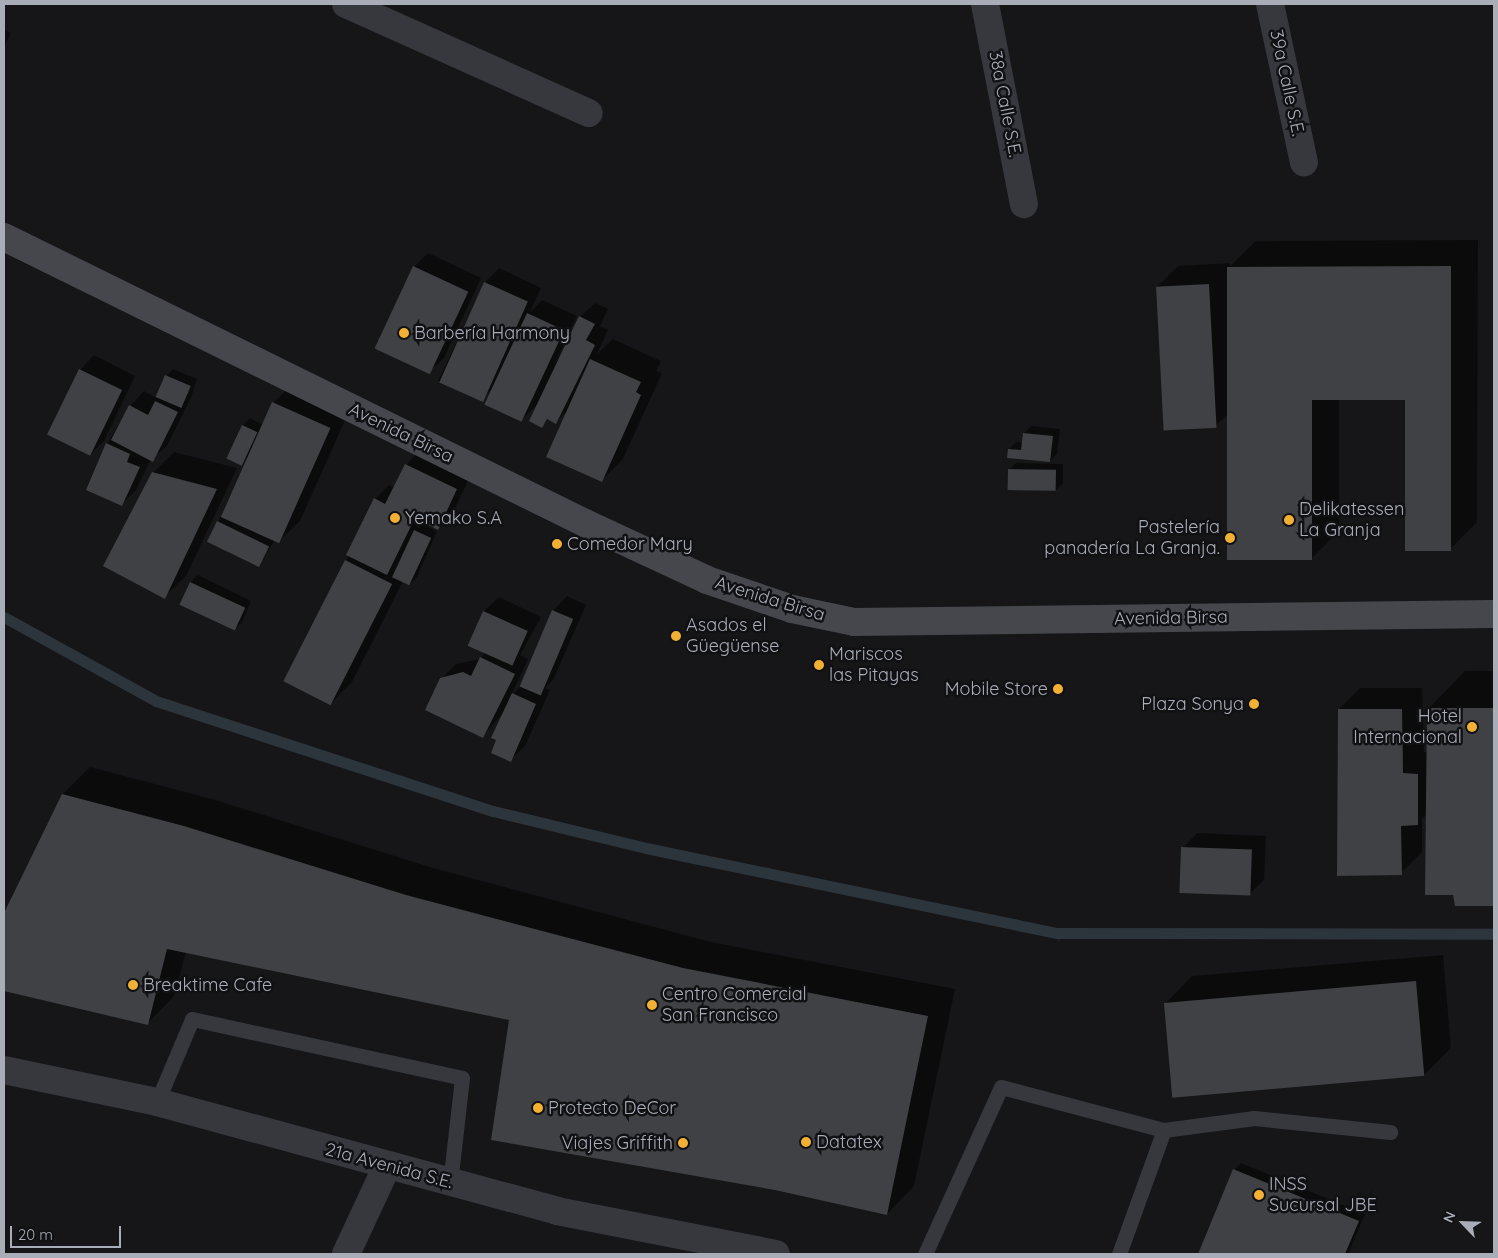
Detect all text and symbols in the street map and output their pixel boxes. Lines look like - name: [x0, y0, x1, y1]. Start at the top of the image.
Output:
- street label: 39a Calle S.E.: [1265, 28, 1309, 138]
- street label: 38a Calle S.E.: [984, 49, 1026, 159]
- place label: Barbería Harmony: [414, 322, 570, 344]
- marker: Barbería Harmony: [398, 327, 410, 339]
- street label: Avenida Birsa: [345, 398, 457, 468]
- place label: Delikatessen La Granja: [1299, 499, 1404, 542]
- place label: Yemako S.A: [405, 507, 502, 529]
- marker: Yemako S.A: [389, 512, 401, 524]
- marker: Delikatessen La Granja: [1283, 514, 1295, 526]
- place label: Pastelería panadería La Granja.: [1044, 517, 1220, 560]
- marker: Pastelería panadería La Granja.: [1224, 532, 1236, 544]
- place label: Comedor Mary: [567, 533, 693, 555]
- marker: Comedor Mary: [551, 538, 563, 550]
- street label: Avenida Birsa: [712, 572, 828, 626]
- street label: Avenida Birsa: [1114, 606, 1228, 630]
- place label: Asados el Güegüense: [686, 615, 779, 658]
- marker: Asados el Güegüense: [670, 630, 682, 642]
- place label: Mariscos las Pitayas: [829, 644, 919, 686]
- marker: Mariscos las Pitayas: [813, 659, 825, 671]
- place label: Mobile Store: [945, 678, 1048, 700]
- marker: Mobile Store: [1052, 683, 1064, 695]
- place label: Plaza Sonya: [1141, 693, 1244, 715]
- marker: Plaza Sonya: [1248, 698, 1260, 710]
- place label: Hotel Internacional: [1353, 706, 1462, 749]
- marker: Hotel Internacional: [1466, 721, 1478, 733]
- place label: Breaktime Cafe: [143, 974, 272, 996]
- marker: Breaktime Cafe: [127, 979, 139, 991]
- place label: Centro Comercial San Francisco: [662, 984, 807, 1026]
- marker: Centro Comercial San Francisco: [646, 999, 658, 1011]
- place label: Protecto DeCor: [548, 1097, 676, 1119]
- marker: Protecto DeCor: [532, 1102, 544, 1114]
- place label: Datatex: [816, 1131, 882, 1153]
- place label: Viajes Griffith: [561, 1132, 673, 1154]
- marker: Datatex: [800, 1136, 812, 1148]
- marker: Viajes Griffith: [677, 1137, 689, 1149]
- street label: 21a Avenida S.E.: [323, 1139, 455, 1193]
- place label: INSS Sucursal JBE: [1269, 1174, 1377, 1216]
- marker: INSS Sucursal JBE: [1253, 1189, 1265, 1201]
- north arrow: [1438, 1198, 1488, 1248]
- text: N: [1439, 1209, 1460, 1225]
- scale bar: [12, 1216, 124, 1248]
- text: 20 m: [18, 1225, 53, 1244]

